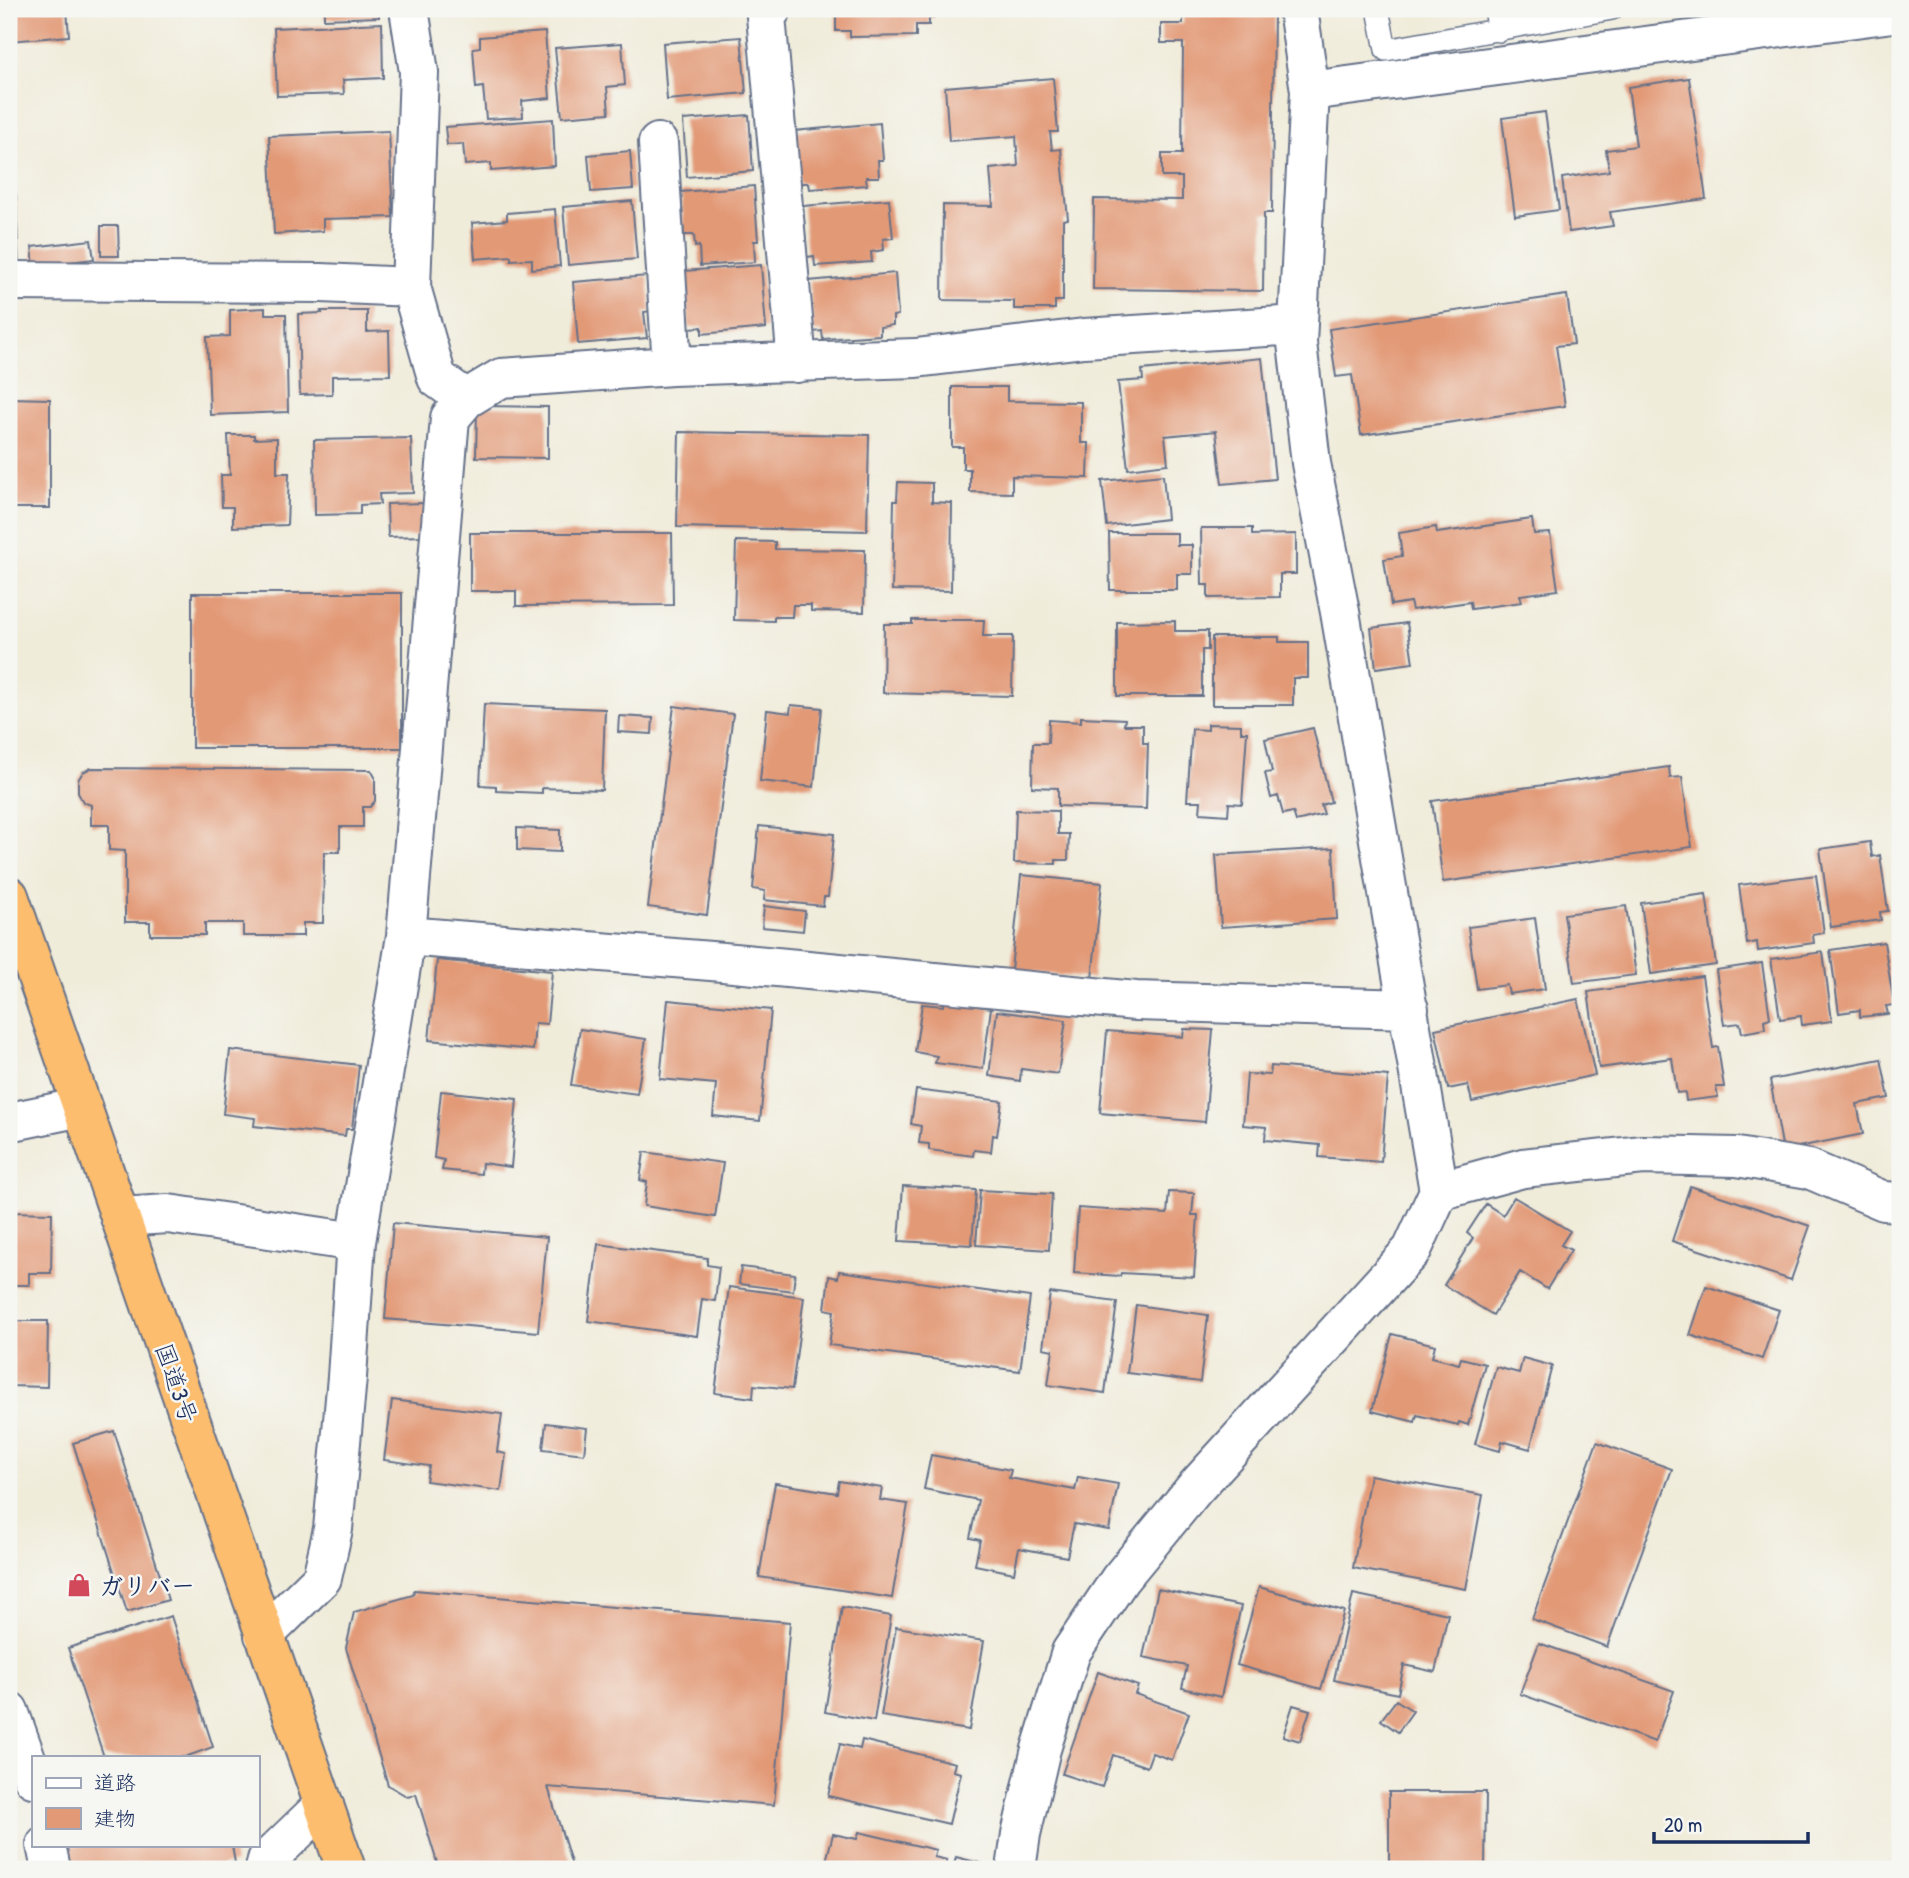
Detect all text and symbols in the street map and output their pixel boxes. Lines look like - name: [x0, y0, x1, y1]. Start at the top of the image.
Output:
- street label: 国道3号: [148, 1339, 206, 1427]
- place label: ガリバー: [99, 1569, 195, 1601]
- shop icon: ガリバー: [65, 1571, 93, 1599]
- legend: [32, 1756, 259, 1846]
- text: 道路: [94, 1768, 136, 1797]
- scale bar: [1654, 1801, 1808, 1845]
- text: 建物: [94, 1804, 136, 1833]
- text: 20 m: [1664, 1810, 1702, 1839]

